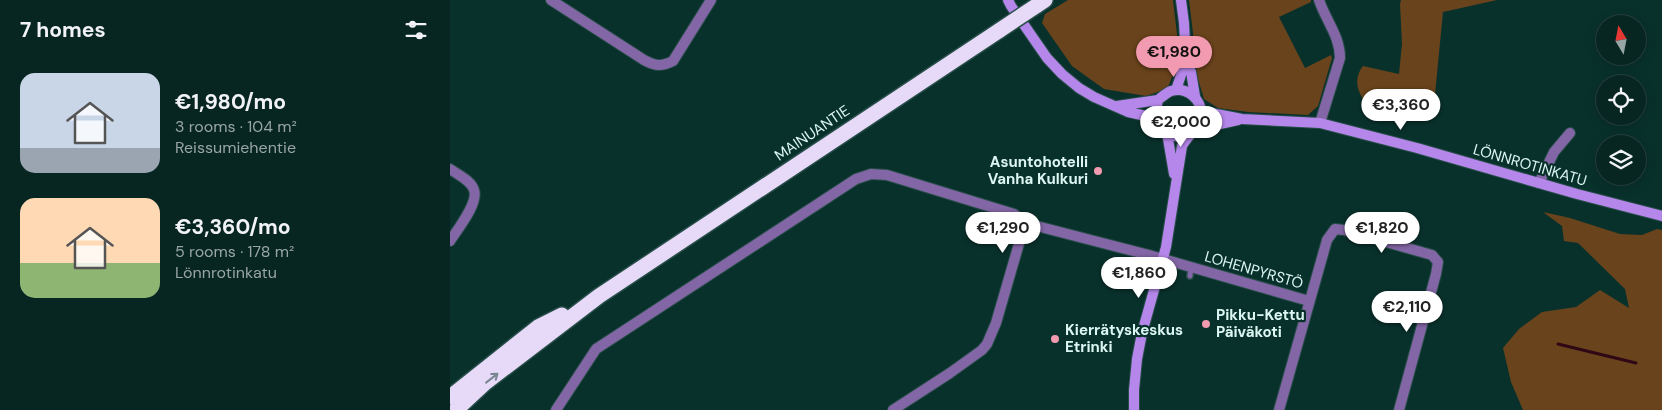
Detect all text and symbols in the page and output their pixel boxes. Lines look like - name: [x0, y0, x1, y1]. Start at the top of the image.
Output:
- north arrow: [1596, 15, 1646, 65]
- map controls: [1596, 15, 1646, 185]
- text: 7 homes: [20, 16, 106, 44]
- icon: filters: [402, 16, 430, 44]
- pin: €1,980: [1133, 36, 1215, 78]
- text: €1,980: [1147, 41, 1201, 62]
- button: locate: [1596, 75, 1646, 125]
- text: €1,980/mo: [175, 88, 286, 116]
- pin: €3,360: [1360, 88, 1442, 131]
- icon: home: [60, 93, 120, 153]
- text: €3,360: [1372, 94, 1430, 115]
- street label: MAINUANTIE: [771, 101, 853, 165]
- pin: €2,000: [1140, 106, 1222, 148]
- text: €2,000: [1151, 111, 1211, 132]
- text: 3 rooms · 104 m²: [175, 116, 297, 137]
- button: layers: [1596, 135, 1646, 185]
- text: Reissumiehentie: [175, 137, 296, 158]
- street label: LÖNNROTINKATU: [1471, 139, 1589, 191]
- place label: Asuntohotelli Vanha Kulkuri: [988, 152, 1088, 189]
- marker: Asuntohotelli Vanha Kulkuri: [1092, 165, 1104, 177]
- pin: €1,290: [962, 212, 1044, 254]
- pin: €1,820: [1341, 212, 1423, 254]
- text: €3,360/mo: [175, 213, 290, 241]
- text: €1,290: [977, 217, 1030, 238]
- text: €1,820: [1356, 217, 1408, 238]
- icon: home: [60, 218, 120, 278]
- text: 5 rooms · 178 m²: [175, 241, 294, 262]
- street label: LOHENPYRSTÖ: [1202, 246, 1306, 294]
- pin: €1,860: [1098, 256, 1180, 299]
- text: Lönnrotinkatu: [175, 262, 277, 283]
- text: €1,860: [1112, 262, 1166, 283]
- pin: €2,110: [1366, 290, 1448, 333]
- text: €2,110: [1383, 296, 1431, 317]
- place label: Pikku-Kettu Päiväkoti: [1216, 305, 1305, 342]
- marker: Pikku-Kettu Päiväkoti: [1200, 318, 1212, 330]
- place label: Kierrätyskeskus Etrinki: [1065, 320, 1183, 357]
- marker: Kierrätyskeskus Etrinki: [1049, 333, 1061, 345]
- one-way arrow: [486, 372, 499, 383]

